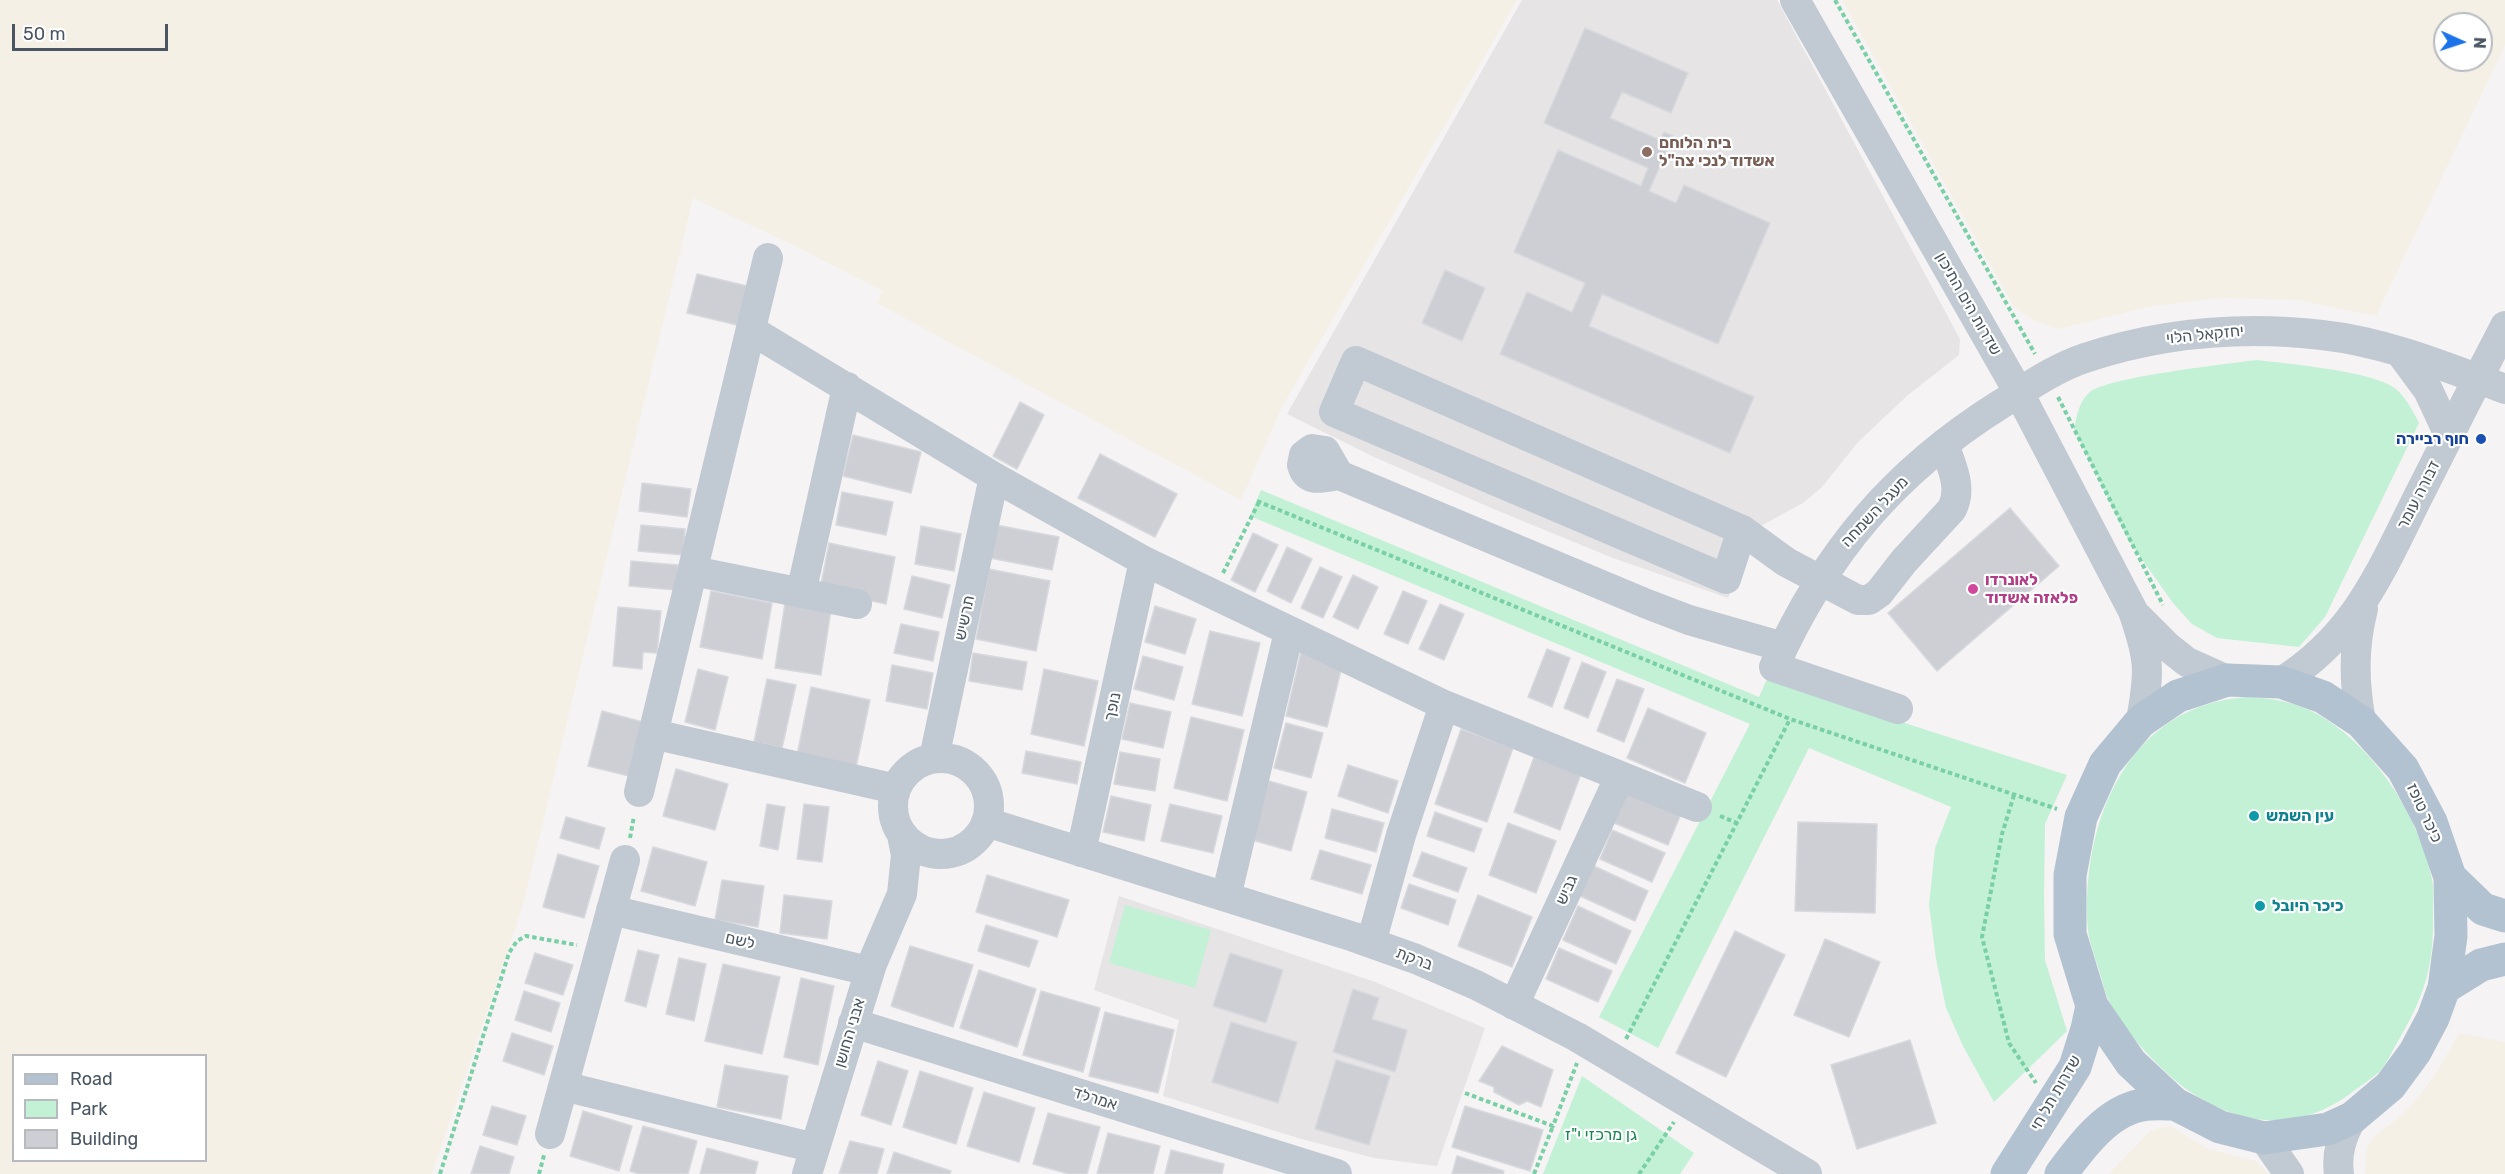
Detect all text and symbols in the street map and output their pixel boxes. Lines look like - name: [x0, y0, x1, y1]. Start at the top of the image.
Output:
- scale bar: [15, 12, 171, 50]
- north arrow: [2433, 12, 2493, 72]
- text: 50 m: [23, 23, 66, 45]
- text: N: [2470, 37, 2489, 49]
- place label: בית הלוחם אשדוד לנכי צה"ל: [1659, 133, 1775, 171]
- marker: בית הלוחם אשדוד לנכי צה"ל: [1640, 145, 1654, 159]
- street label: שדרות הים התיכון: [1931, 249, 2005, 359]
- street label: יחזקאל הלוי: [2165, 321, 2245, 349]
- place label: חוף רביירה: [2396, 429, 2469, 449]
- marker: חוף רביירה: [2474, 432, 2488, 446]
- street label: דבורה עומר: [2393, 457, 2445, 533]
- street label: מעגל השמחה: [1837, 473, 1913, 551]
- place label: לאונרדו פלאזה אשדוד: [1985, 570, 2078, 608]
- marker: לאונרדו פלאזה אשדוד: [1966, 582, 1980, 596]
- street label: תרשיש: [951, 594, 979, 642]
- street label: נופך: [1101, 691, 1125, 723]
- street label: כיכר טופז: [2402, 780, 2446, 846]
- place label: עין השמש: [2266, 806, 2334, 826]
- marker: עין השמש: [2247, 809, 2261, 823]
- street label: גביש: [1552, 872, 1582, 908]
- place label: כיכר היובל: [2272, 896, 2343, 916]
- marker: כיכר היובל: [2253, 899, 2267, 913]
- street label: לשם: [723, 928, 757, 954]
- street label: ברקת: [1393, 943, 1435, 975]
- street label: אבני החושן: [830, 996, 870, 1070]
- street label: שדרות תל חי: [2027, 1052, 2085, 1134]
- legend: [12, 1054, 207, 1162]
- text: Road: [70, 1068, 113, 1090]
- street label: אמרלד: [1071, 1083, 1119, 1115]
- text: Park: [70, 1098, 107, 1120]
- park label: גן מרכזי י"ז: [1565, 1125, 1637, 1145]
- text: Building: [70, 1128, 138, 1150]

